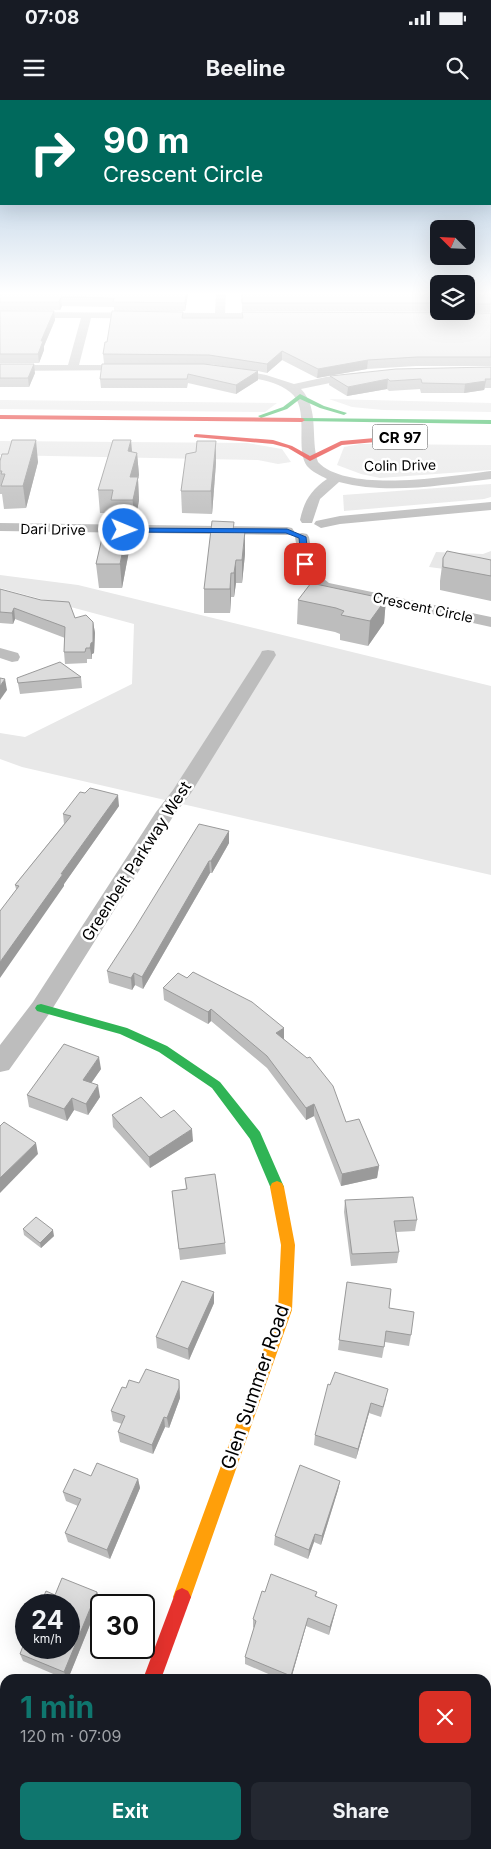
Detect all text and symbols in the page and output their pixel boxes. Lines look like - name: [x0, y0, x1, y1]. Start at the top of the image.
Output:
- text: 07:08: [25, 6, 79, 29]
- icon: menu: [20, 54, 48, 82]
- icon: search: [443, 54, 471, 82]
- text: Beeline: [206, 55, 285, 81]
- text: 90 m: [103, 119, 190, 161]
- icon: right: [20, 120, 85, 185]
- text: Crescent Circle: [103, 161, 263, 187]
- north arrow: [430, 220, 475, 265]
- map controls: [430, 220, 475, 320]
- button: layers: [430, 275, 475, 320]
- road number: CR 97: [372, 424, 428, 450]
- street label: Colin Drive: [364, 456, 436, 474]
- position arrow: [97, 503, 149, 555]
- street label: Dari Drive: [20, 520, 86, 538]
- pin: [284, 543, 326, 585]
- icon: arrive: [291, 550, 319, 578]
- street label: Crescent Circle: [371, 588, 475, 626]
- street label: Greenbelt Parkway West: [77, 777, 195, 945]
- street label: Glen Summer Road: [216, 1302, 294, 1472]
- speed limit sign: 30: [90, 1594, 155, 1659]
- text: 24: [31, 1605, 64, 1635]
- text: km/h: [33, 1631, 62, 1646]
- text: 1 min: [20, 1689, 94, 1725]
- button: close: [419, 1691, 471, 1743]
- text: 120 m · 07:09: [20, 1726, 121, 1746]
- button: Exit: [20, 1782, 241, 1840]
- button: Share: [251, 1782, 471, 1840]

